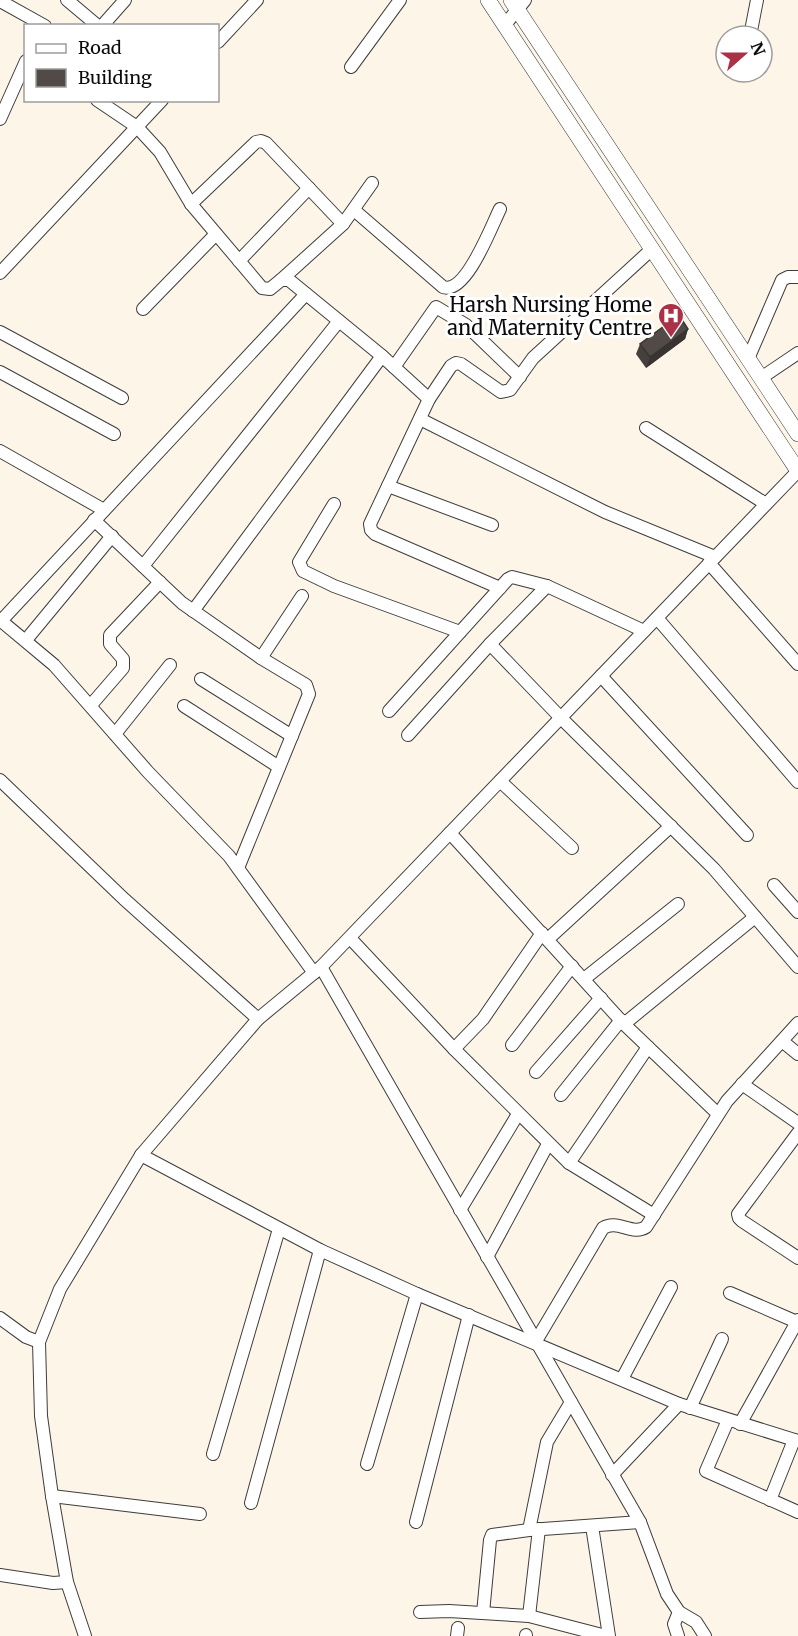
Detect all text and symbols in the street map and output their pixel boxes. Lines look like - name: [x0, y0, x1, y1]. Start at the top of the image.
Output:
- legend: [24, 24, 219, 102]
- north arrow: [714, 24, 774, 84]
- text: Road: [78, 36, 122, 59]
- text: N: [746, 39, 770, 58]
- text: Building: [78, 66, 152, 89]
- place label: Harsh Nursing Home and Maternity Centre: [447, 292, 652, 340]
- hospital icon: Harsh Nursing Home and Maternity Centre: [656, 301, 686, 339]

